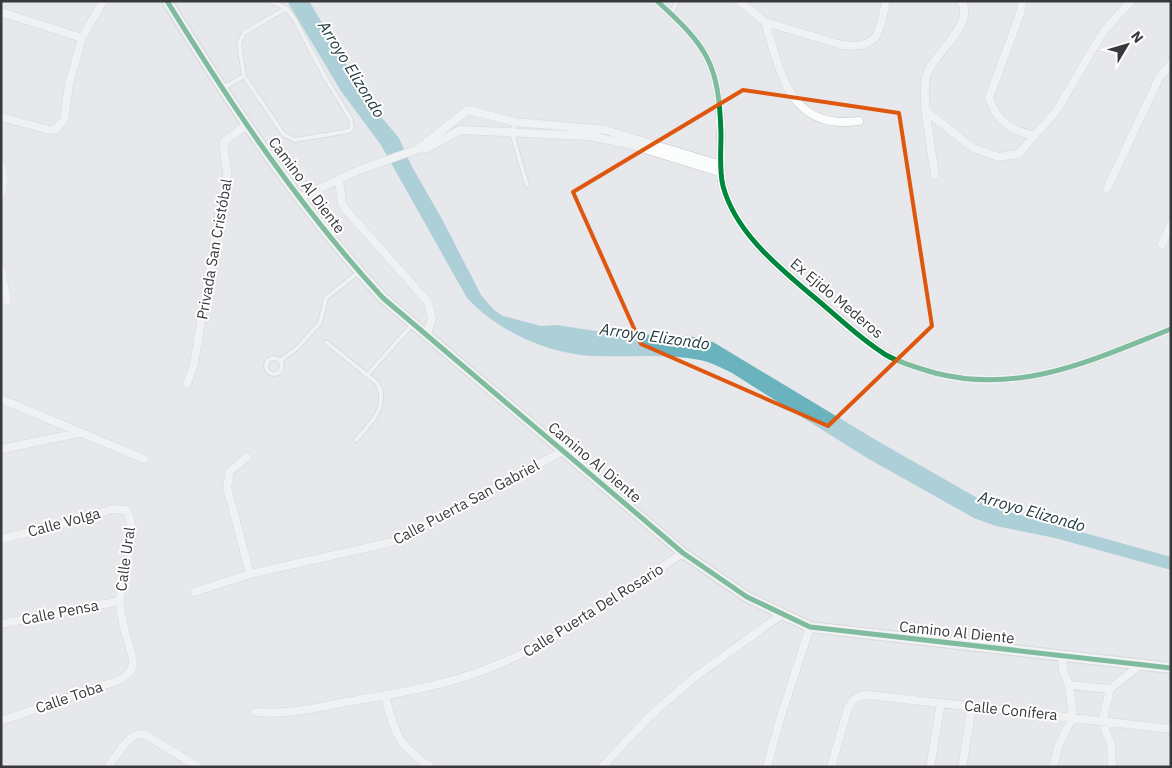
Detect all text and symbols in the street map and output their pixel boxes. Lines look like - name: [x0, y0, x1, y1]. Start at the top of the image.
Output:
- water label: Arroyo Elizondo: [314, 16, 390, 121]
- north arrow: [1102, 20, 1152, 70]
- text: N: [1127, 27, 1147, 47]
- street label: Camino Al Diente: [265, 133, 349, 237]
- street label: Privada San Cristóbal: [192, 177, 236, 321]
- street label: Ex Ejido Mederos: [787, 254, 887, 342]
- water label: Arroyo Elizondo: [598, 318, 711, 354]
- street label: Camino Al Diente: [545, 417, 645, 507]
- street label: Calle Puerta San Gabriel: [390, 455, 542, 549]
- water label: Arroyo Elizondo: [975, 486, 1088, 536]
- street label: Calle Volga: [26, 503, 102, 541]
- street label: Calle Ural: [111, 526, 139, 592]
- street label: Calle Puerta Del Rosario: [519, 559, 667, 661]
- street label: Calle Pensa: [20, 595, 100, 629]
- street label: Camino Al Diente: [898, 616, 1016, 648]
- street label: Calle Toba: [33, 677, 105, 717]
- street label: Calle Conífera: [963, 696, 1059, 724]

